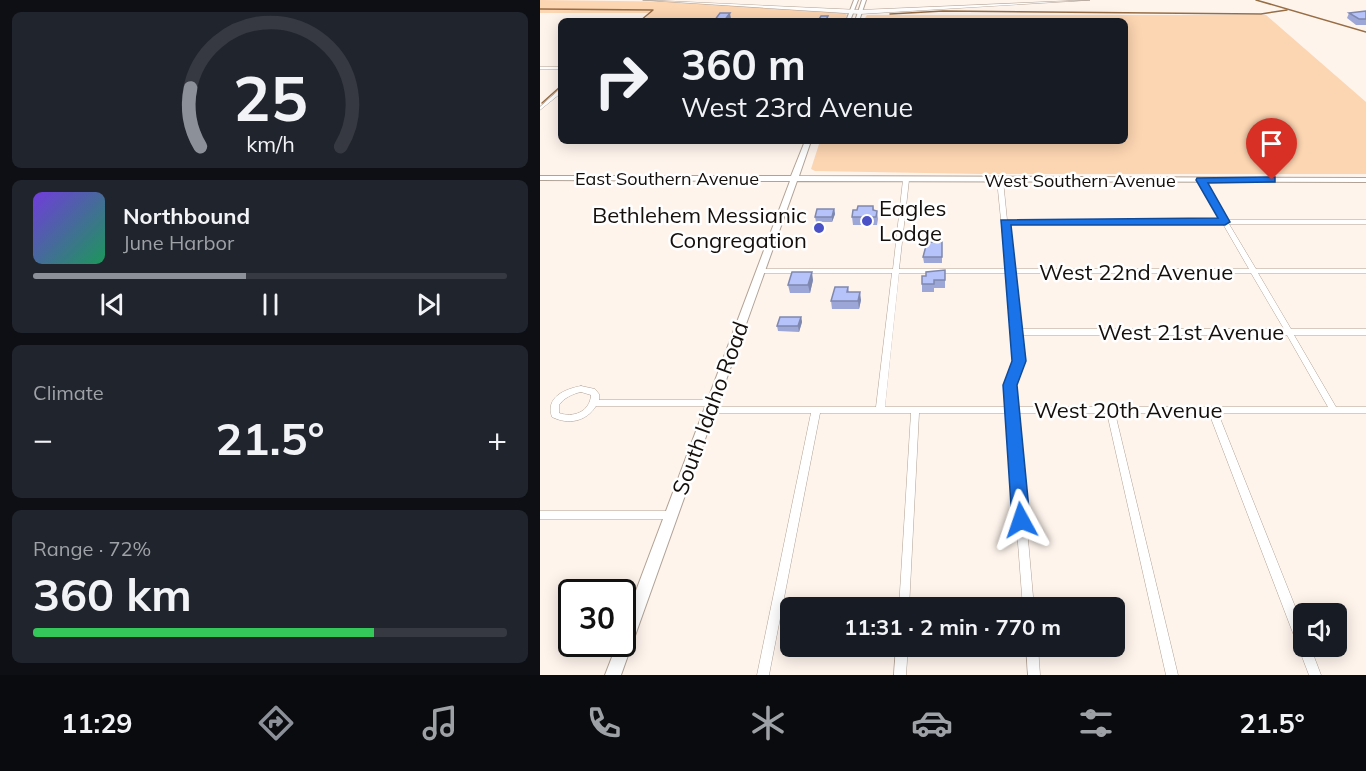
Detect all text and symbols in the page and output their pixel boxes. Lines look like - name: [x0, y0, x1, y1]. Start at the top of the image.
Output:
- text: 360 m: [681, 38, 806, 91]
- icon: right: [582, 42, 660, 120]
- text: 25: [233, 58, 307, 137]
- text: West 23rd Avenue: [681, 90, 913, 124]
- pin: [1246, 118, 1297, 180]
- icon: arrive: [1255, 127, 1288, 160]
- text: km/h: [246, 130, 294, 157]
- street label: East Southern Avenue: [575, 167, 759, 190]
- street label: West Southern Avenue: [984, 169, 1176, 192]
- place label: Eagles Lodge: [879, 194, 946, 247]
- place label: Bethlehem Messianic Congregation: [592, 201, 807, 254]
- text: Northbound: [123, 202, 250, 230]
- marker: Eagles Lodge: [860, 214, 874, 228]
- marker: Bethlehem Messianic Congregation: [812, 221, 826, 235]
- text: June Harbor: [123, 230, 234, 255]
- street label: West 22nd Avenue: [1039, 258, 1233, 286]
- icon: previous: [96, 288, 129, 321]
- icon: pause: [254, 288, 287, 321]
- icon: next: [412, 288, 445, 321]
- street label: South Idaho Road: [666, 317, 754, 499]
- street label: West 21st Avenue: [1098, 318, 1284, 346]
- text: Climate: [33, 380, 104, 405]
- street label: West 20th Avenue: [1034, 396, 1222, 424]
- text: 21.5°: [215, 410, 325, 466]
- text: −: [33, 418, 53, 459]
- text: +: [487, 418, 507, 459]
- position arrow: [989, 488, 1053, 552]
- text: Range · 72%: [33, 536, 151, 561]
- text: 360 km: [33, 566, 192, 622]
- speed limit sign: 30: [558, 579, 636, 657]
- map controls: [1293, 603, 1347, 657]
- button: sound: [1293, 603, 1347, 657]
- text: 11:31 · 2 min · 770 m: [844, 613, 1061, 641]
- icon: directions: [255, 702, 297, 744]
- icon: music: [419, 702, 461, 744]
- icon: phone: [583, 702, 625, 744]
- icon: climate: [747, 702, 789, 744]
- icon: car: [911, 702, 953, 744]
- icon: filters: [1075, 702, 1117, 744]
- text: 11:29: [61, 706, 133, 740]
- text: 21.5°: [1239, 706, 1305, 740]

